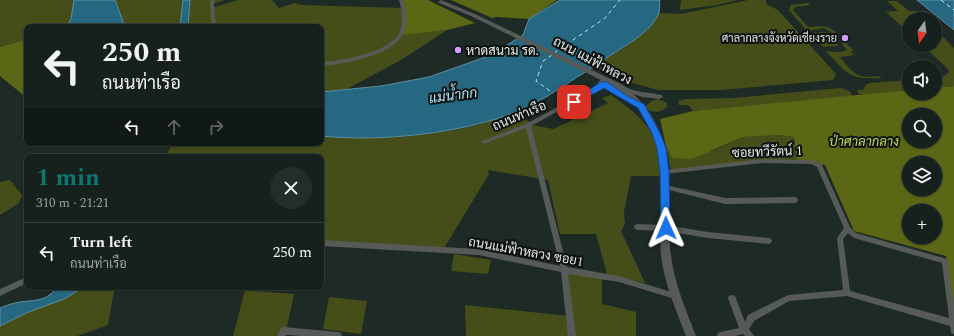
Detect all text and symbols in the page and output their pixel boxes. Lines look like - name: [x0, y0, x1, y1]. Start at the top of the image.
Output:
- north arrow: [902, 12, 942, 52]
- map controls: [902, 12, 942, 244]
- place label: ศาลากลางจังหวัดเชียงราย: [722, 30, 837, 47]
- text: 250 m: [102, 31, 181, 74]
- street label: ถนน แม่ฟ้าหลวง: [549, 32, 636, 90]
- marker: ศาลากลางจังหวัดเชียงราย: [840, 33, 850, 43]
- icon: left: [36, 40, 88, 92]
- place label: หาดสนาม รด.: [466, 41, 539, 61]
- marker: หาดสนาม รด.: [453, 45, 463, 55]
- button: sound: [902, 60, 942, 100]
- text: ถนนท่าเรือ: [102, 70, 181, 97]
- water label: แม่น้ำกก: [427, 80, 478, 109]
- pin: [557, 85, 591, 119]
- icon: arrive: [563, 91, 585, 113]
- street label: ถนนท่าเรือ: [489, 96, 549, 136]
- button: search: [902, 108, 942, 148]
- icon: left: [121, 116, 143, 138]
- icon: ahead: [163, 116, 185, 138]
- icon: right: [205, 116, 227, 138]
- park label: ป่าศาลากลาง: [829, 132, 899, 152]
- street label: ซอยทวีรัตน์ 1: [731, 141, 803, 163]
- button: layers: [902, 156, 942, 196]
- text: 1 min: [36, 160, 100, 196]
- button: close: [270, 167, 312, 209]
- text: 310 m · 21:21: [36, 193, 109, 213]
- button: +: [902, 204, 942, 244]
- position arrow: [645, 207, 687, 249]
- text: Turn left: [70, 231, 132, 254]
- street label: ถนนแม่ฟ้าหลวง ซอย1: [467, 232, 585, 272]
- text: 250 m: [273, 241, 312, 264]
- icon: left: [36, 242, 58, 264]
- text: ถนนท่าเรือ: [70, 254, 127, 274]

